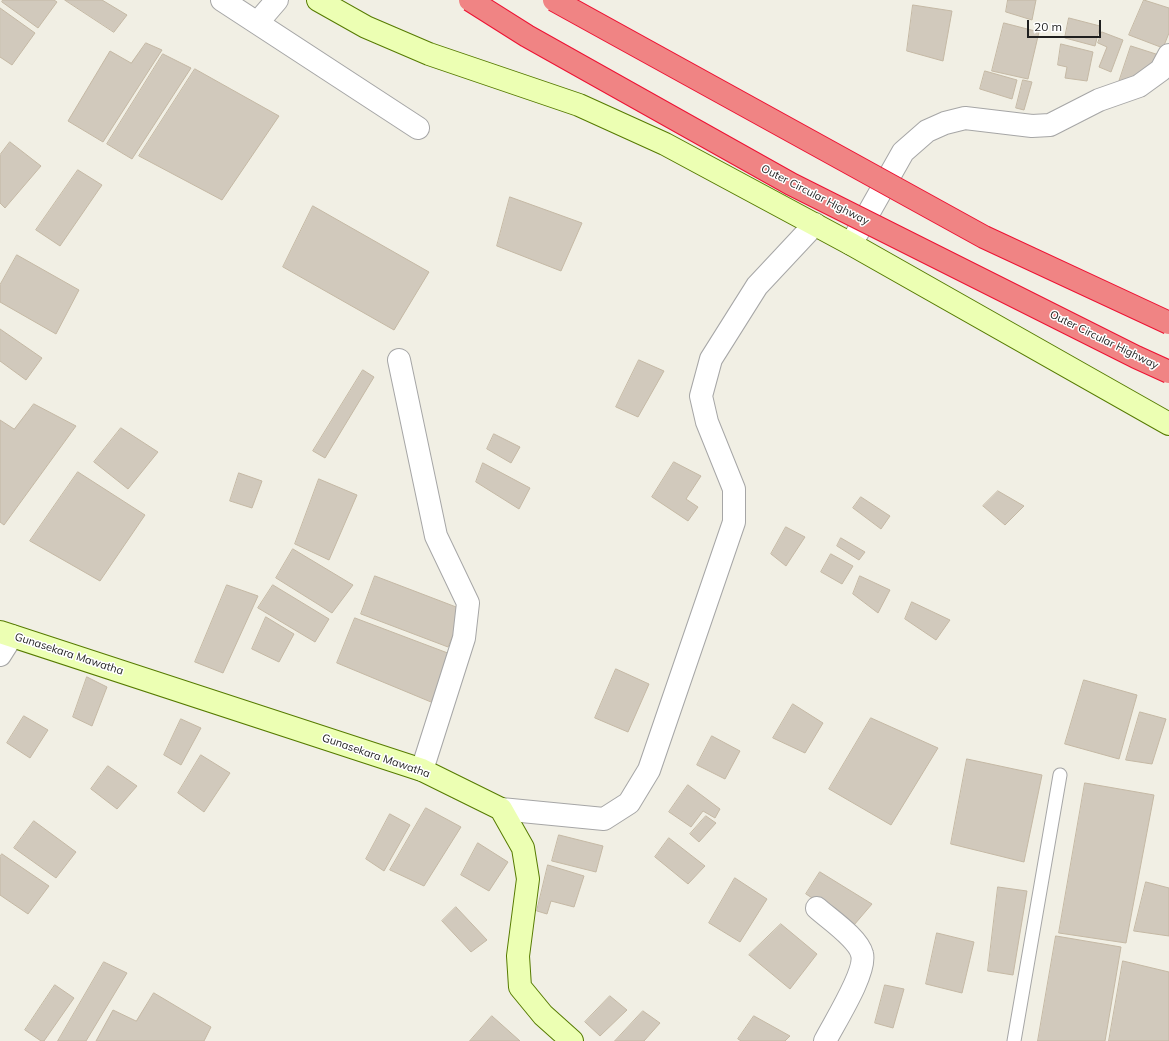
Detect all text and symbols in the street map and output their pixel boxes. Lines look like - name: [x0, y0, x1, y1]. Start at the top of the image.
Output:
- scale bar: [1029, 12, 1103, 38]
- text: 20 m: [1034, 19, 1062, 34]
- street label: Outer Circular Highway: [759, 162, 871, 228]
- street label: Outer Circular Highway: [1047, 308, 1161, 372]
- street label: Gunasekara Mawatha: [13, 630, 125, 678]
- street label: Gunasekara Mawatha: [320, 731, 432, 781]

